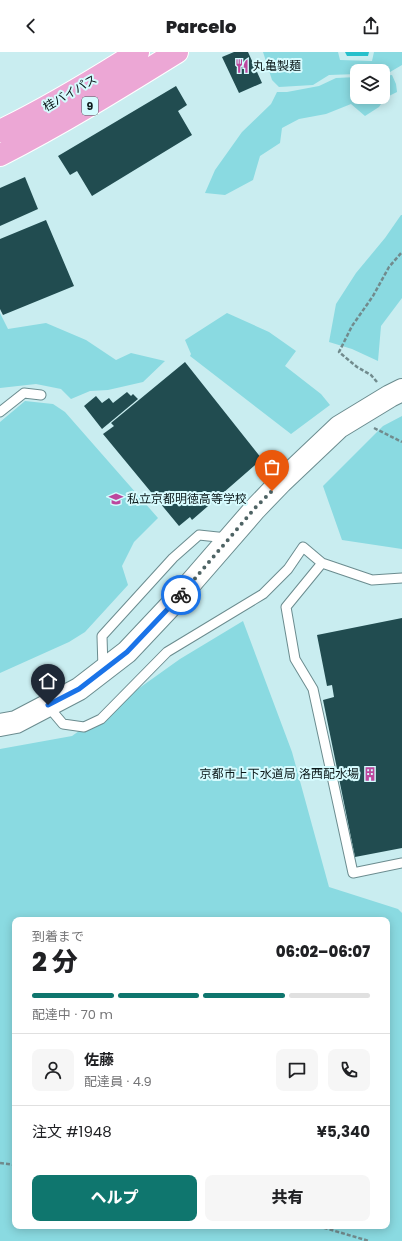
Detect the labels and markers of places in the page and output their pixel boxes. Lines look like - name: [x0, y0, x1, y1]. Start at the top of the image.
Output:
- place label: 丸亀製麺: [253, 57, 301, 74]
- restaurant icon: 丸亀製麺: [234, 58, 250, 74]
- pin: [255, 450, 289, 491]
- place label: 私立京都明徳高等学校: [127, 490, 247, 507]
- school or university icon: 私立京都明徳高等学校: [108, 491, 124, 507]
- pin: [31, 664, 65, 705]
- place label: 京都市上下水道局 洛西配水場: [200, 765, 359, 782]
- building icon: 京都市上下水道局 洛西配水場: [362, 766, 378, 782]

